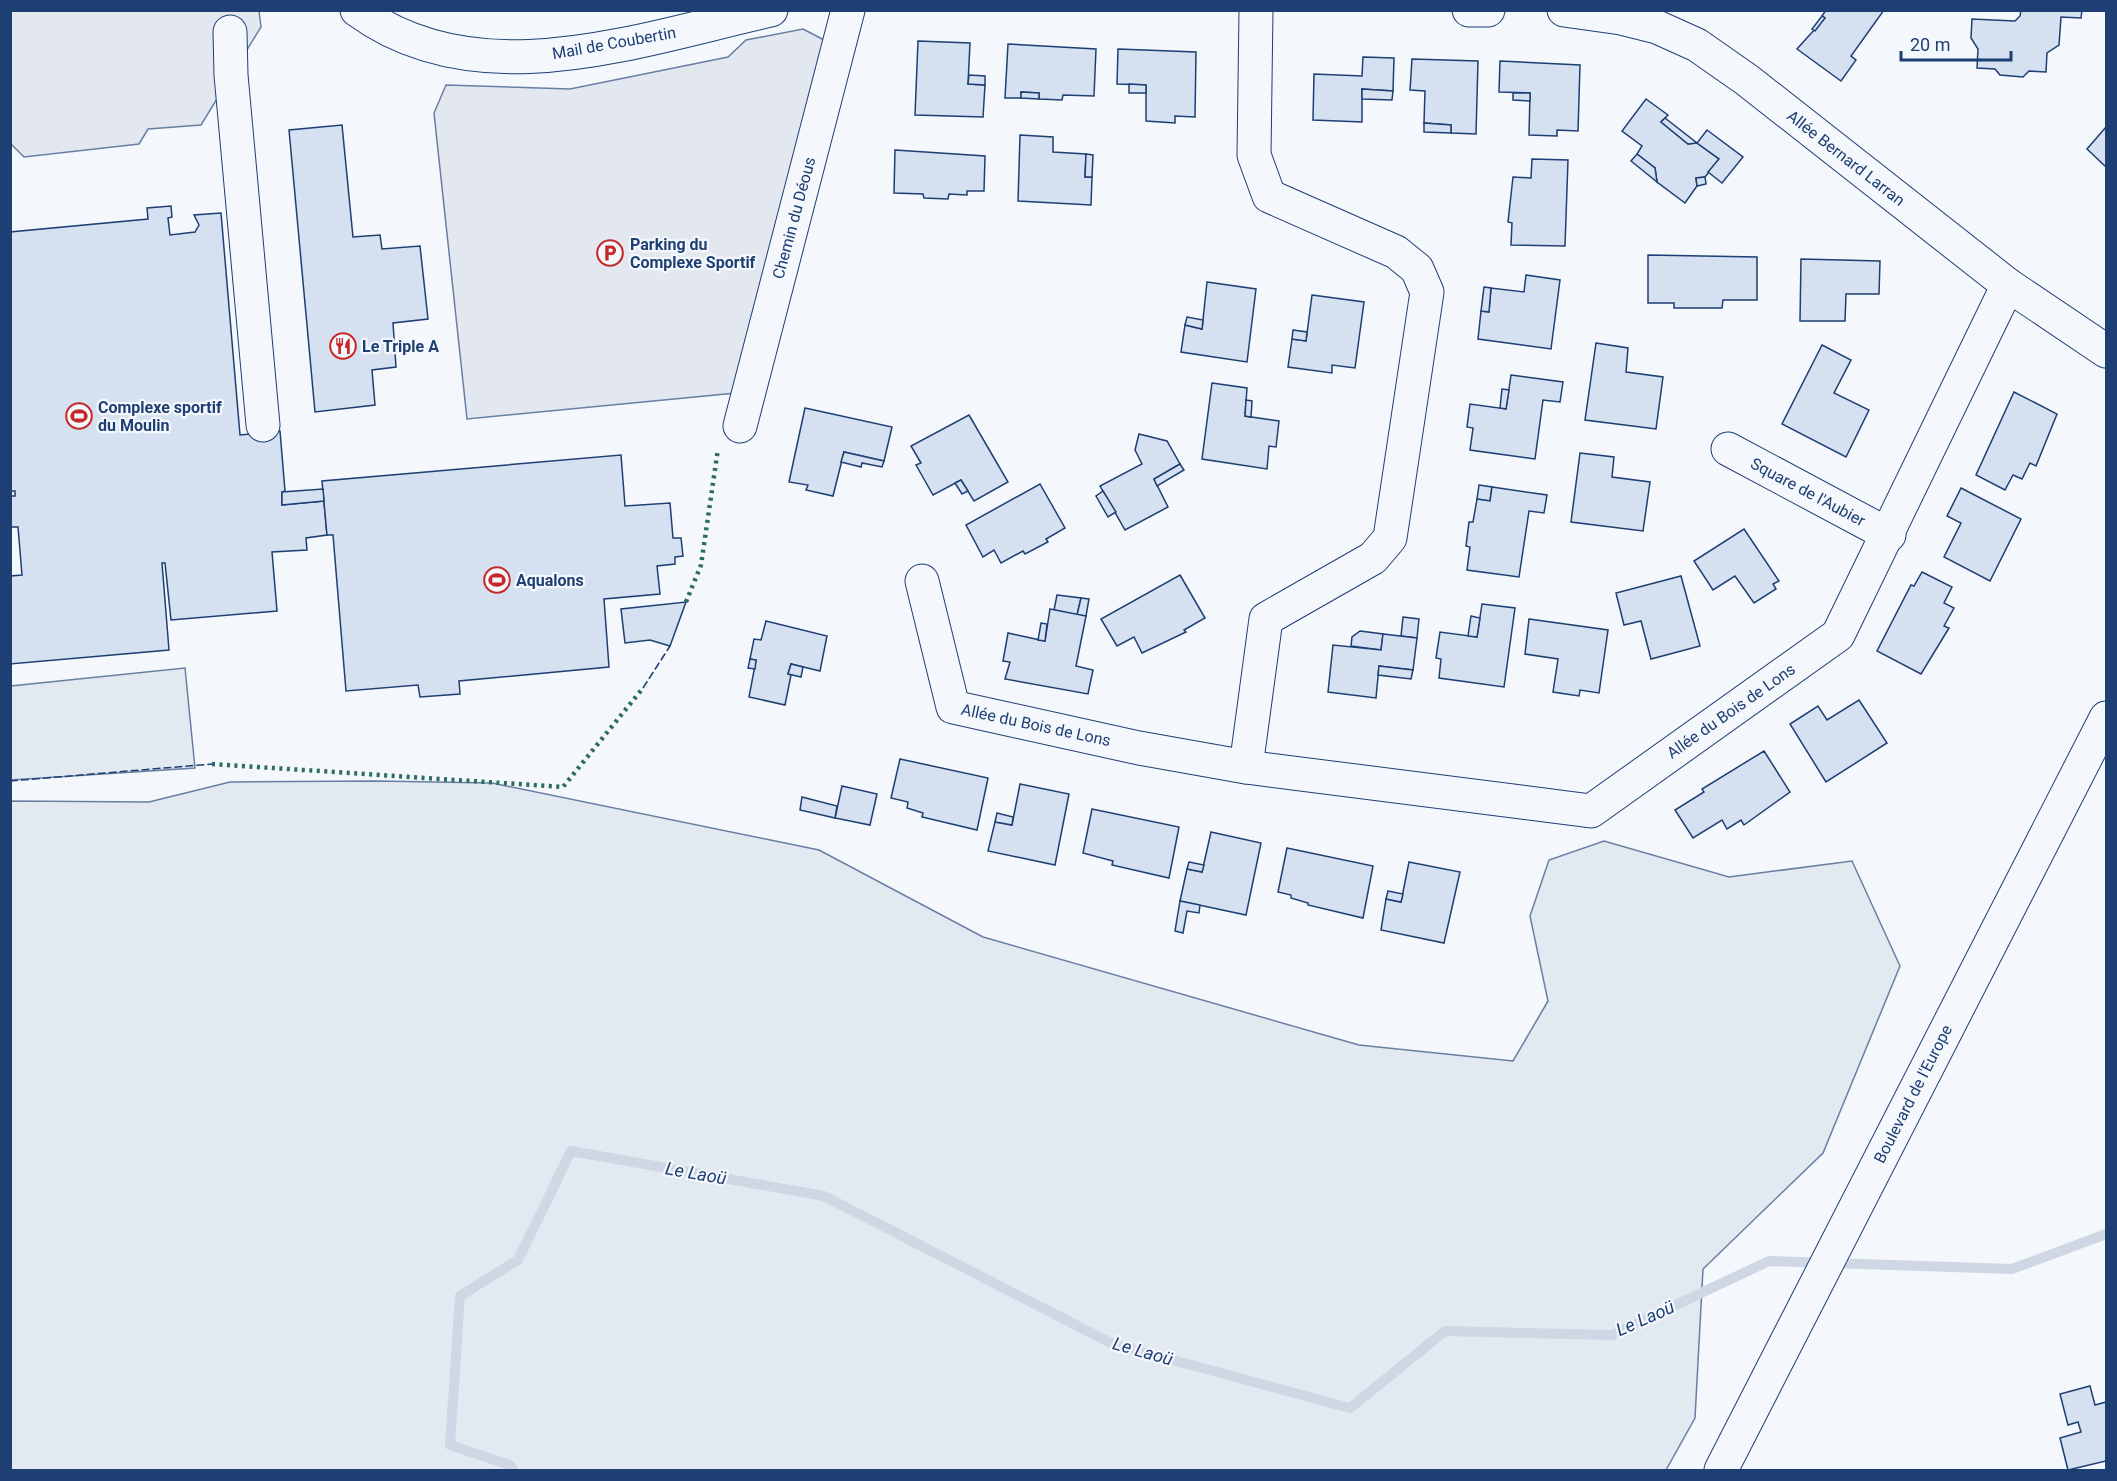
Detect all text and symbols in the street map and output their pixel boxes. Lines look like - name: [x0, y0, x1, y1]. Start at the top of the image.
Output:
- street label: Mail de Coubertin: [551, 23, 677, 63]
- scale bar: [1901, 24, 2010, 62]
- text: 20 m: [1910, 34, 1950, 55]
- street label: Allée Bernard Larran: [1783, 106, 1909, 210]
- street label: Chemin du Déous: [769, 155, 819, 281]
- place label: Parking du Complexe Sportif: [630, 235, 756, 272]
- parking icon: Parking du Complexe Sportif: [595, 238, 625, 268]
- restaurant icon: Le Triple A: [328, 331, 358, 361]
- place label: Le Triple A: [362, 337, 439, 356]
- place label: Complexe sportif du Moulin: [98, 398, 222, 435]
- sports icon: Complexe sportif du Moulin: [64, 401, 94, 431]
- street label: Square de l'Aubier: [1747, 454, 1869, 530]
- sports icon: Aqualons: [482, 565, 512, 595]
- place label: Aqualons: [516, 571, 584, 590]
- street label: Allée du Bois de Lons: [1663, 659, 1799, 763]
- street label: Allée du Bois de Lons: [959, 700, 1113, 750]
- street label: Boulevard de l'Europe: [1870, 1022, 1956, 1166]
- water label: Le Laoü: [664, 1157, 729, 1189]
- water label: Le Laoü: [1613, 1296, 1678, 1340]
- water label: Le Laoü: [1111, 1332, 1176, 1370]

